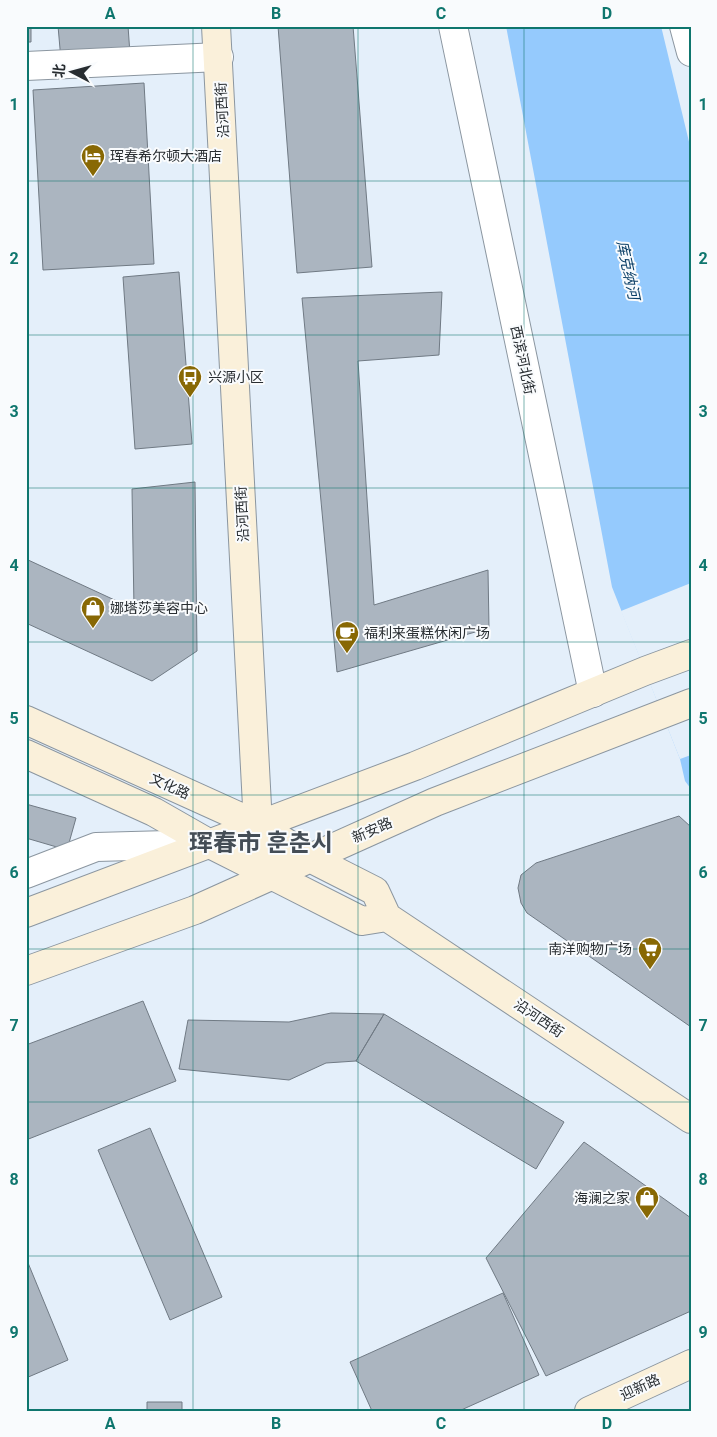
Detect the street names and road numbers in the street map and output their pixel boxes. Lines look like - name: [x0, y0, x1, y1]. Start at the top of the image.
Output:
- street label: 沿河西街: [213, 82, 231, 138]
- street label: 西滨河北街: [508, 324, 538, 396]
- street label: 沿河西街: [233, 486, 251, 542]
- street label: 文化路: [148, 770, 192, 802]
- street label: 新安路: [350, 814, 394, 846]
- street label: 沿河西街: [511, 996, 567, 1040]
- street label: 迎新路: [618, 1371, 662, 1403]

